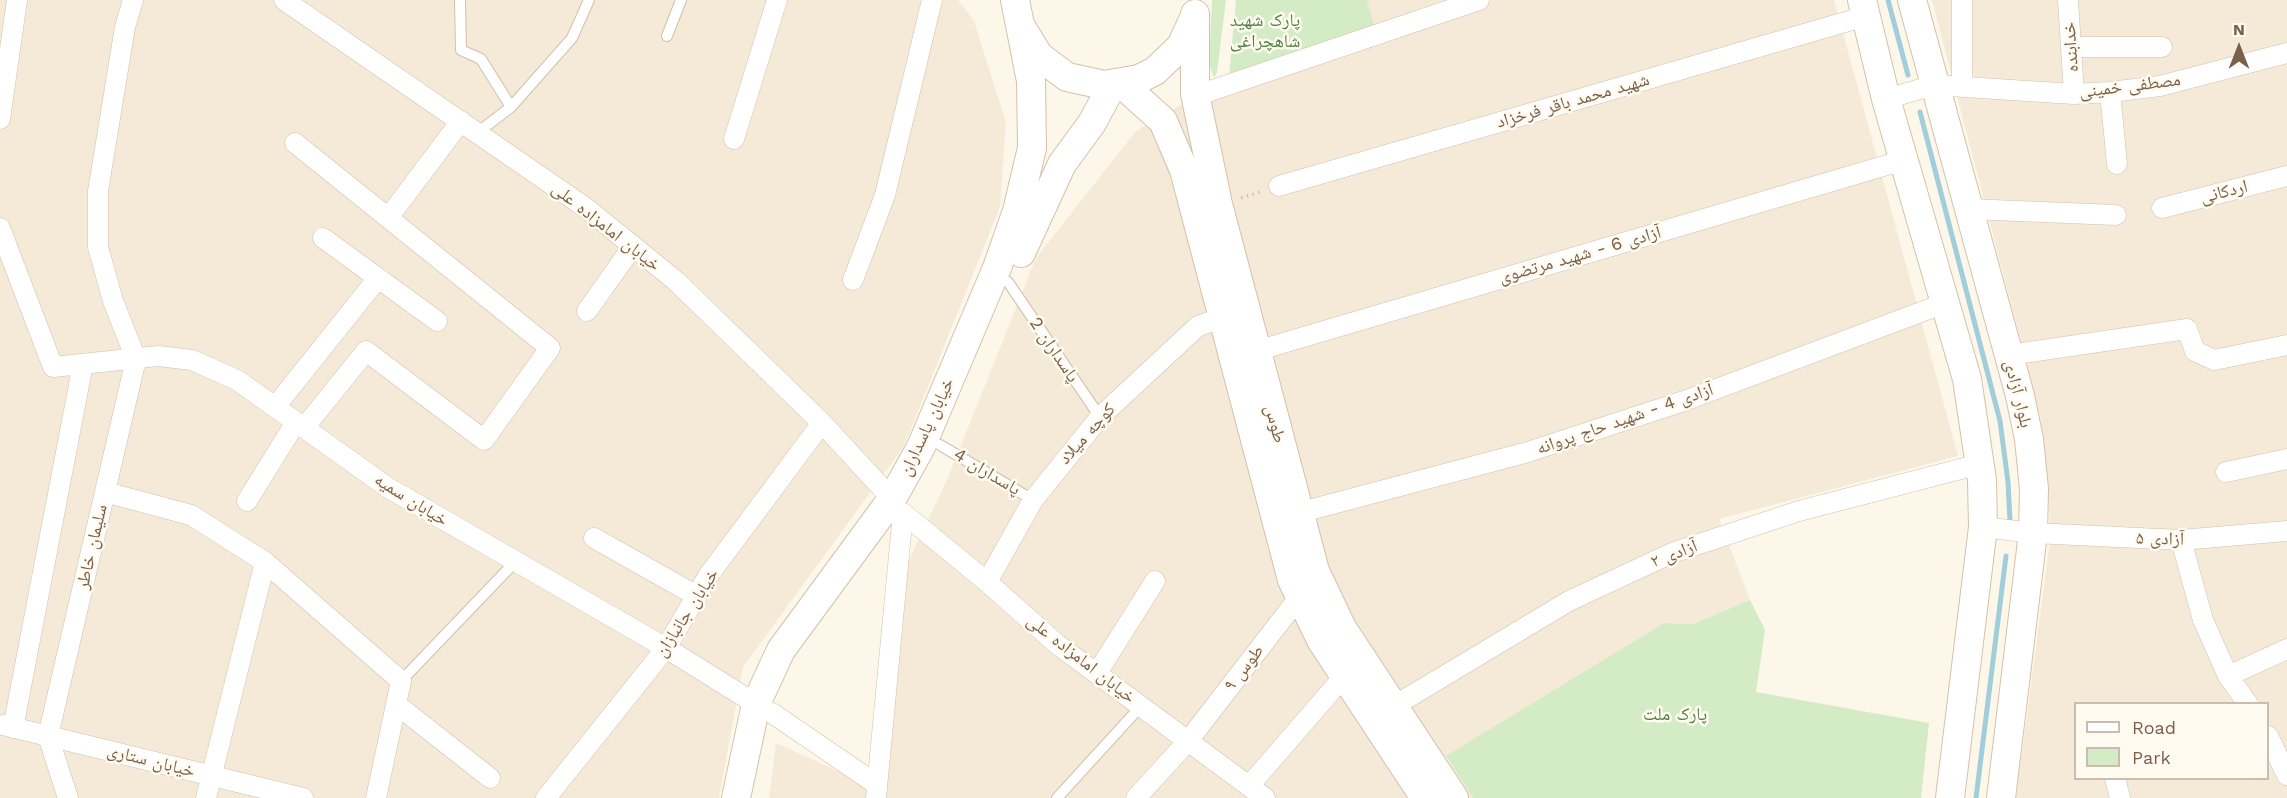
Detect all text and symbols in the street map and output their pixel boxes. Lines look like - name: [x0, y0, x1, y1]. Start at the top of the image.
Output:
- park label: پارک شهید شاهچراغی: [1230, 10, 1300, 52]
- north arrow: [2209, 18, 2269, 78]
- text: N: [2233, 20, 2245, 39]
- street label: خدابنده: [2058, 21, 2084, 73]
- street label: شهید محمد باقر فرخزاد: [1494, 69, 1652, 133]
- street label: مصطفی خمینی: [2078, 69, 2182, 103]
- street label: اردکانی: [2198, 176, 2250, 208]
- street label: خیابان امامزاده علی: [547, 178, 665, 276]
- street label: آزادی 6 - شهید مرتضوی: [1496, 222, 1664, 288]
- street label: پاسداران 2: [1024, 313, 1084, 387]
- street label: بلوار آزادی: [1999, 358, 2037, 430]
- street label: خیابان پاسداران: [895, 374, 959, 480]
- street label: آزادی 4 - شهید حاج پروانه: [1534, 379, 1716, 459]
- street label: کوچه میلاد: [1054, 399, 1120, 469]
- street label: طوس: [1260, 403, 1290, 445]
- street label: پاسداران 4: [950, 444, 1024, 500]
- street label: خیابان سمیه: [370, 469, 452, 531]
- street label: سلیمان خاطر: [72, 502, 112, 592]
- street label: آزادی ۵: [2136, 528, 2184, 550]
- street label: آزادی ۲: [1648, 535, 1700, 573]
- street label: خیابان جانبازان: [650, 565, 724, 661]
- street label: خیابان امامزاده علی: [1022, 610, 1140, 708]
- street label: طوس ۹: [1219, 641, 1269, 695]
- legend: [2074, 702, 2269, 780]
- park label: پارک ملت: [1643, 704, 1707, 726]
- text: Road: [2132, 717, 2176, 738]
- street label: خیابان ستاری: [105, 740, 197, 782]
- text: Park: [2132, 747, 2171, 768]

